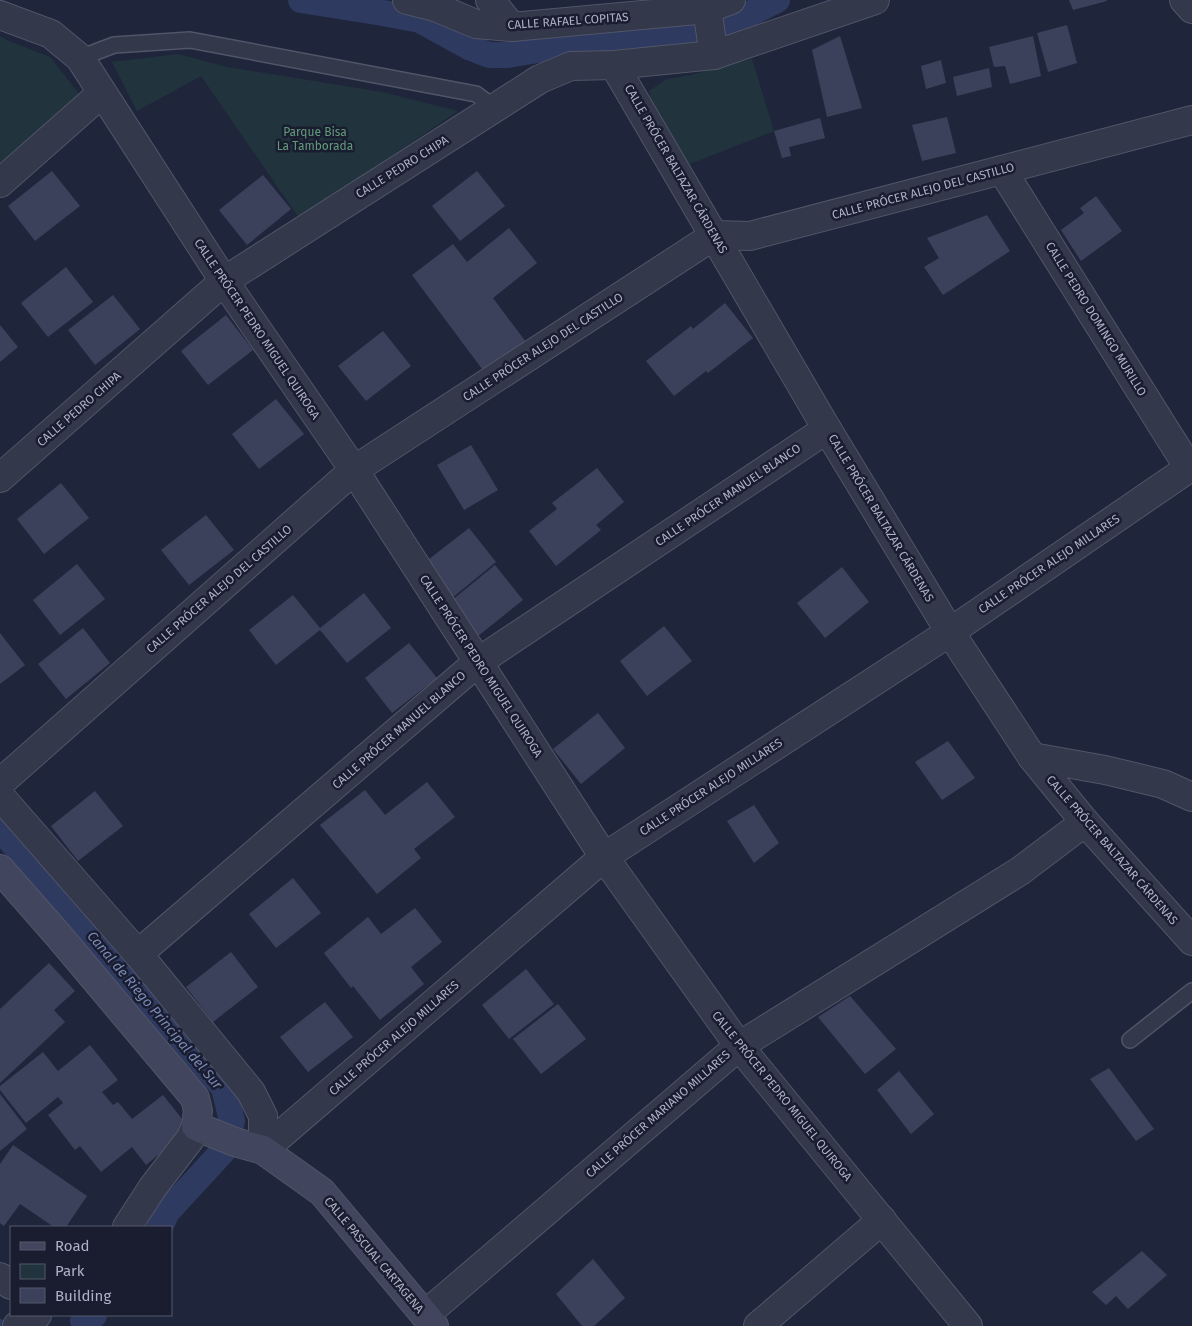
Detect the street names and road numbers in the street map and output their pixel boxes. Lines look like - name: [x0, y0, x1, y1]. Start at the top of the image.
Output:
- street label: CALLE RAFAEL COPITAS: [507, 10, 629, 32]
- street label: CALLE PRÓCER BALTAZAR CÁRDENAS: [622, 81, 731, 256]
- street label: CALLE PEDRO CHIPA: [353, 133, 451, 201]
- street label: CALLE PRÓCER ALEJO DEL CASTILLO: [830, 159, 1016, 222]
- street label: CALLE PRÓCER PEDRO MIGUEL QUIROGA: [191, 236, 324, 422]
- street label: CALLE PEDRO DOMINGO MURILLO: [1043, 239, 1149, 399]
- street label: CALLE PRÓCER ALEJO DEL CASTILLO: [460, 289, 626, 404]
- street label: CALLE PEDRO CHIPA: [34, 369, 124, 449]
- street label: CALLE PRÓCER BALTAZAR CÁRDENAS: [825, 431, 938, 605]
- street label: CALLE PRÓCER MANUEL BLANCO: [652, 440, 803, 549]
- street label: CALLE PRÓCER ALEJO MILLARES: [975, 510, 1123, 617]
- street label: CALLE PRÓCER ALEJO DEL CASTILLO: [143, 521, 295, 656]
- street label: CALLE PRÓCER PEDRO MIGUEL QUIROGA: [417, 572, 546, 760]
- street label: CALLE PRÓCER MANUEL BLANCO: [329, 667, 469, 792]
- street label: CALLE PRÓCER ALEJO MILLARES: [636, 734, 785, 838]
- street label: CALLE PRÓCER BALTAZAR CÁRDENAS: [1043, 772, 1182, 928]
- street label: CALLE PRÓCER ALEJO MILLARES: [326, 977, 462, 1098]
- street label: CALLE PRÓCER PEDRO MIGUEL QUIROGA: [709, 1008, 856, 1184]
- street label: CALLE PRÓCER MARIANO MILLARES: [582, 1046, 733, 1180]
- street label: CALLE PASCUAL CARTAGENA: [321, 1194, 427, 1316]

